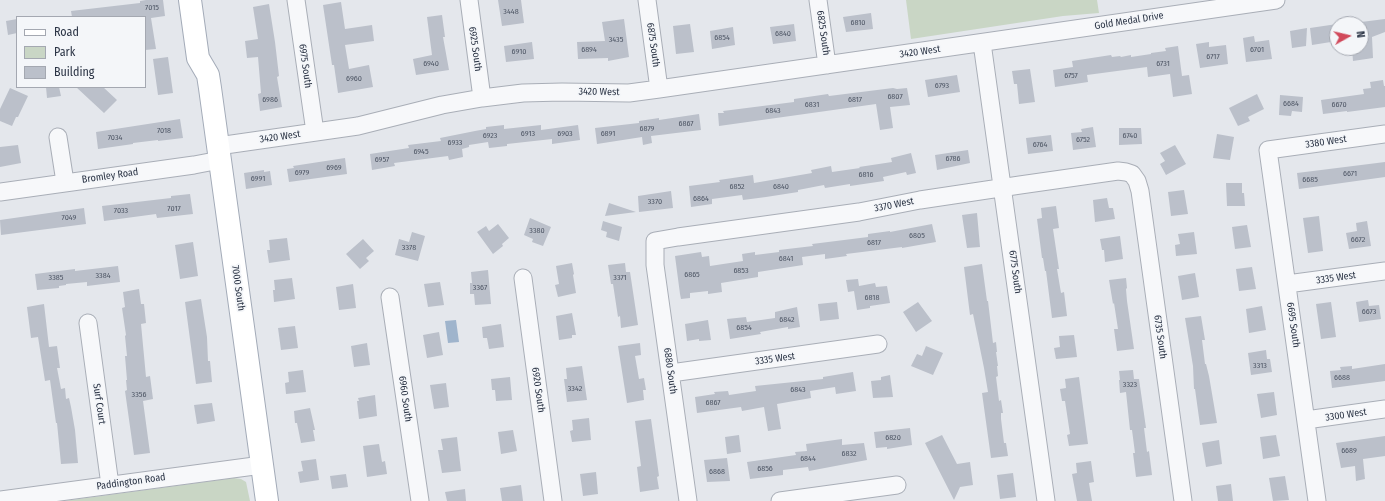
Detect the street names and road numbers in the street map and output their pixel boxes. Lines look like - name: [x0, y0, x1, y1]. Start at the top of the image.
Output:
- street label: 6825 South: [814, 10, 832, 56]
- street label: Gold Medal Drive: [1094, 10, 1164, 32]
- street label: 6875 South: [644, 22, 662, 68]
- street label: 6925 South: [466, 26, 484, 72]
- street label: 6975 South: [296, 43, 314, 89]
- street label: 3420 West: [899, 43, 941, 61]
- street label: 3420 West: [578, 86, 620, 98]
- street label: 3420 West: [259, 128, 301, 146]
- street label: 3380 West: [1305, 133, 1347, 151]
- street label: Bromley Road: [81, 166, 139, 186]
- street label: 3370 West: [873, 195, 915, 215]
- street label: 6775 South: [1006, 250, 1024, 294]
- street label: 7000 South: [229, 264, 247, 312]
- street label: 3335 West: [1315, 269, 1357, 287]
- street label: 6695 South: [1284, 302, 1302, 348]
- street label: 6735 South: [1151, 314, 1169, 360]
- street label: 6880 South: [661, 347, 679, 395]
- street label: 3335 West: [754, 350, 796, 368]
- street label: 6920 South: [529, 367, 547, 413]
- street label: 6960 South: [396, 375, 414, 423]
- street label: Surf Court: [90, 383, 108, 425]
- street label: 3300 West: [1325, 406, 1367, 424]
- street label: Paddington Road: [96, 471, 166, 493]

